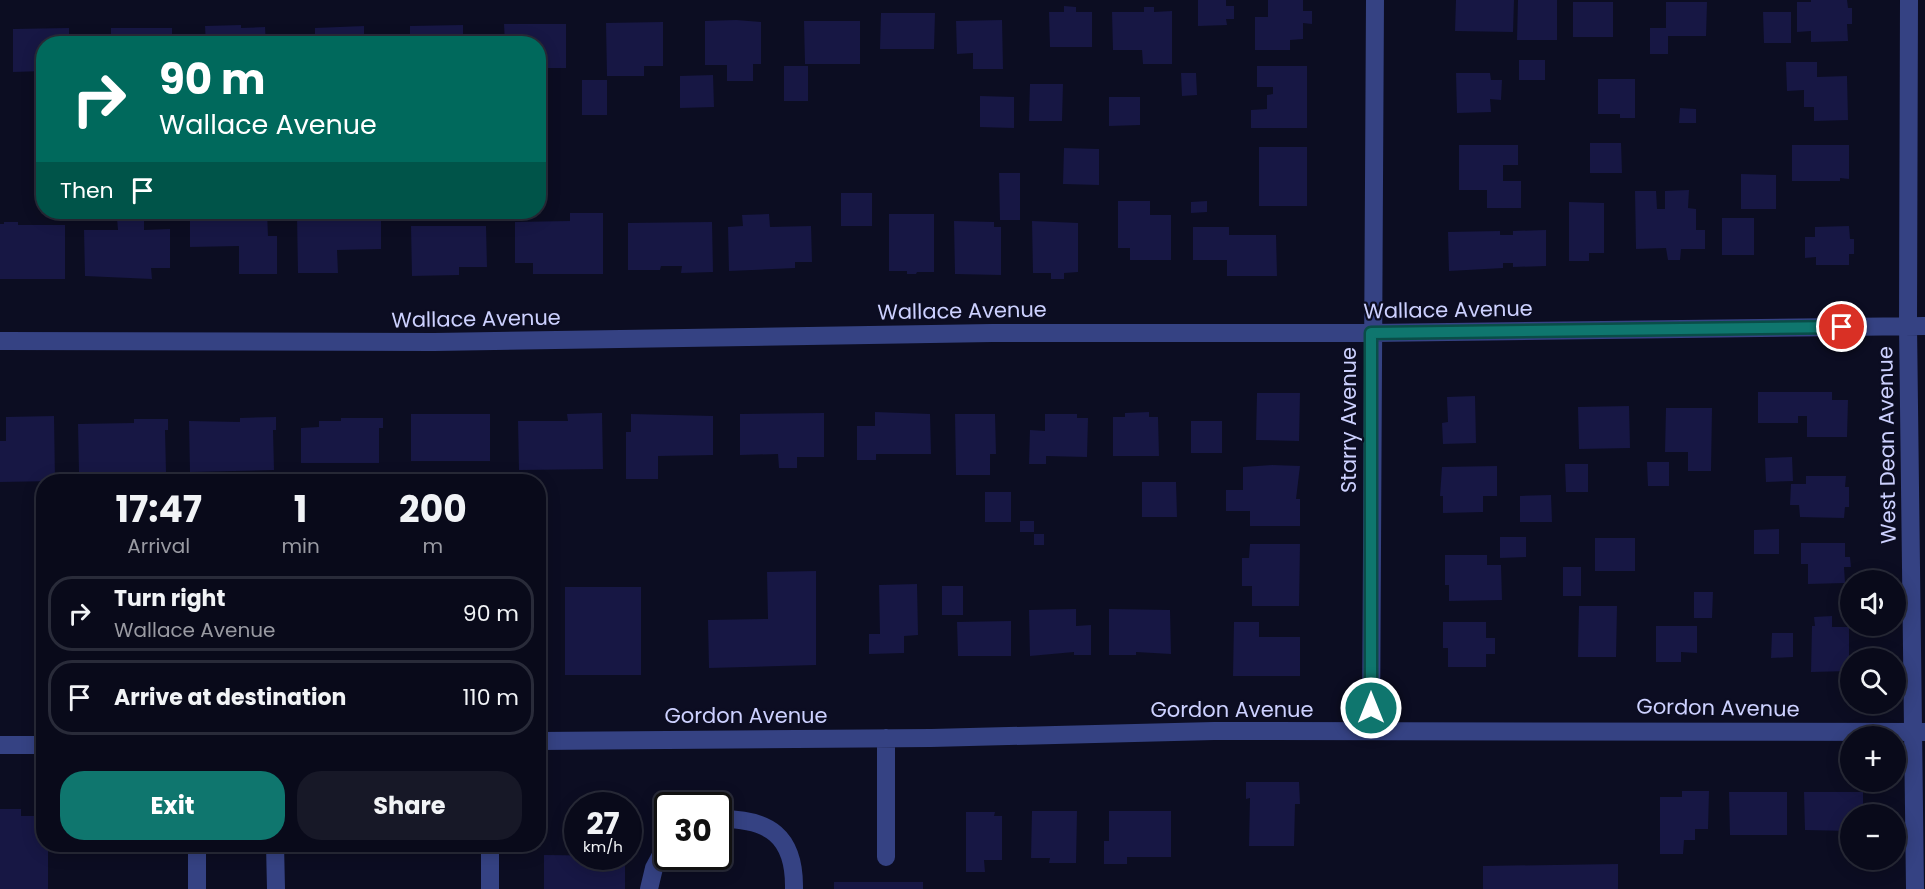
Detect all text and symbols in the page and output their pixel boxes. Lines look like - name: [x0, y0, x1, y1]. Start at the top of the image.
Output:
- text: 90 m: [159, 50, 266, 109]
- icon: right: [60, 60, 138, 138]
- text: Wallace Avenue: [159, 106, 377, 143]
- icon: arrive: [126, 174, 159, 207]
- text: Then: [60, 175, 114, 206]
- street label: Wallace Avenue: [1363, 294, 1533, 325]
- street label: Wallace Avenue: [877, 295, 1047, 326]
- pin: [1816, 301, 1867, 352]
- street label: Wallace Avenue: [391, 303, 561, 334]
- icon: arrive: [1825, 310, 1858, 343]
- street label: West Dean Avenue: [1870, 346, 1903, 544]
- street label: Starry Avenue: [1334, 347, 1363, 493]
- text: 17:47: [115, 484, 202, 535]
- text: 1: [294, 484, 307, 535]
- text: 200: [399, 484, 467, 535]
- text: Arrival: [127, 532, 190, 560]
- text: min: [281, 532, 320, 560]
- text: m: [423, 532, 443, 560]
- map controls: [1840, 570, 1906, 870]
- button: sound: [1840, 570, 1906, 636]
- text: Turn right: [114, 583, 225, 614]
- icon: right: [63, 597, 96, 630]
- text: 90 m: [463, 598, 519, 629]
- text: Wallace Avenue: [114, 616, 275, 644]
- button: search: [1840, 648, 1906, 714]
- position arrow: [1339, 676, 1403, 740]
- icon: arrive: [63, 681, 96, 714]
- text: Arrive at destination: [114, 682, 346, 713]
- text: 110 m: [463, 682, 519, 713]
- street label: Gordon Avenue: [1636, 692, 1800, 723]
- street label: Gordon Avenue: [1150, 695, 1314, 724]
- street label: Gordon Avenue: [664, 701, 828, 730]
- button: +: [1840, 726, 1906, 792]
- button: Exit: [60, 771, 285, 840]
- button: Share: [297, 771, 522, 840]
- speed limit sign: 30: [654, 792, 732, 870]
- text: 27: [586, 802, 620, 845]
- button: −: [1840, 804, 1906, 870]
- text: km/h: [583, 836, 623, 857]

